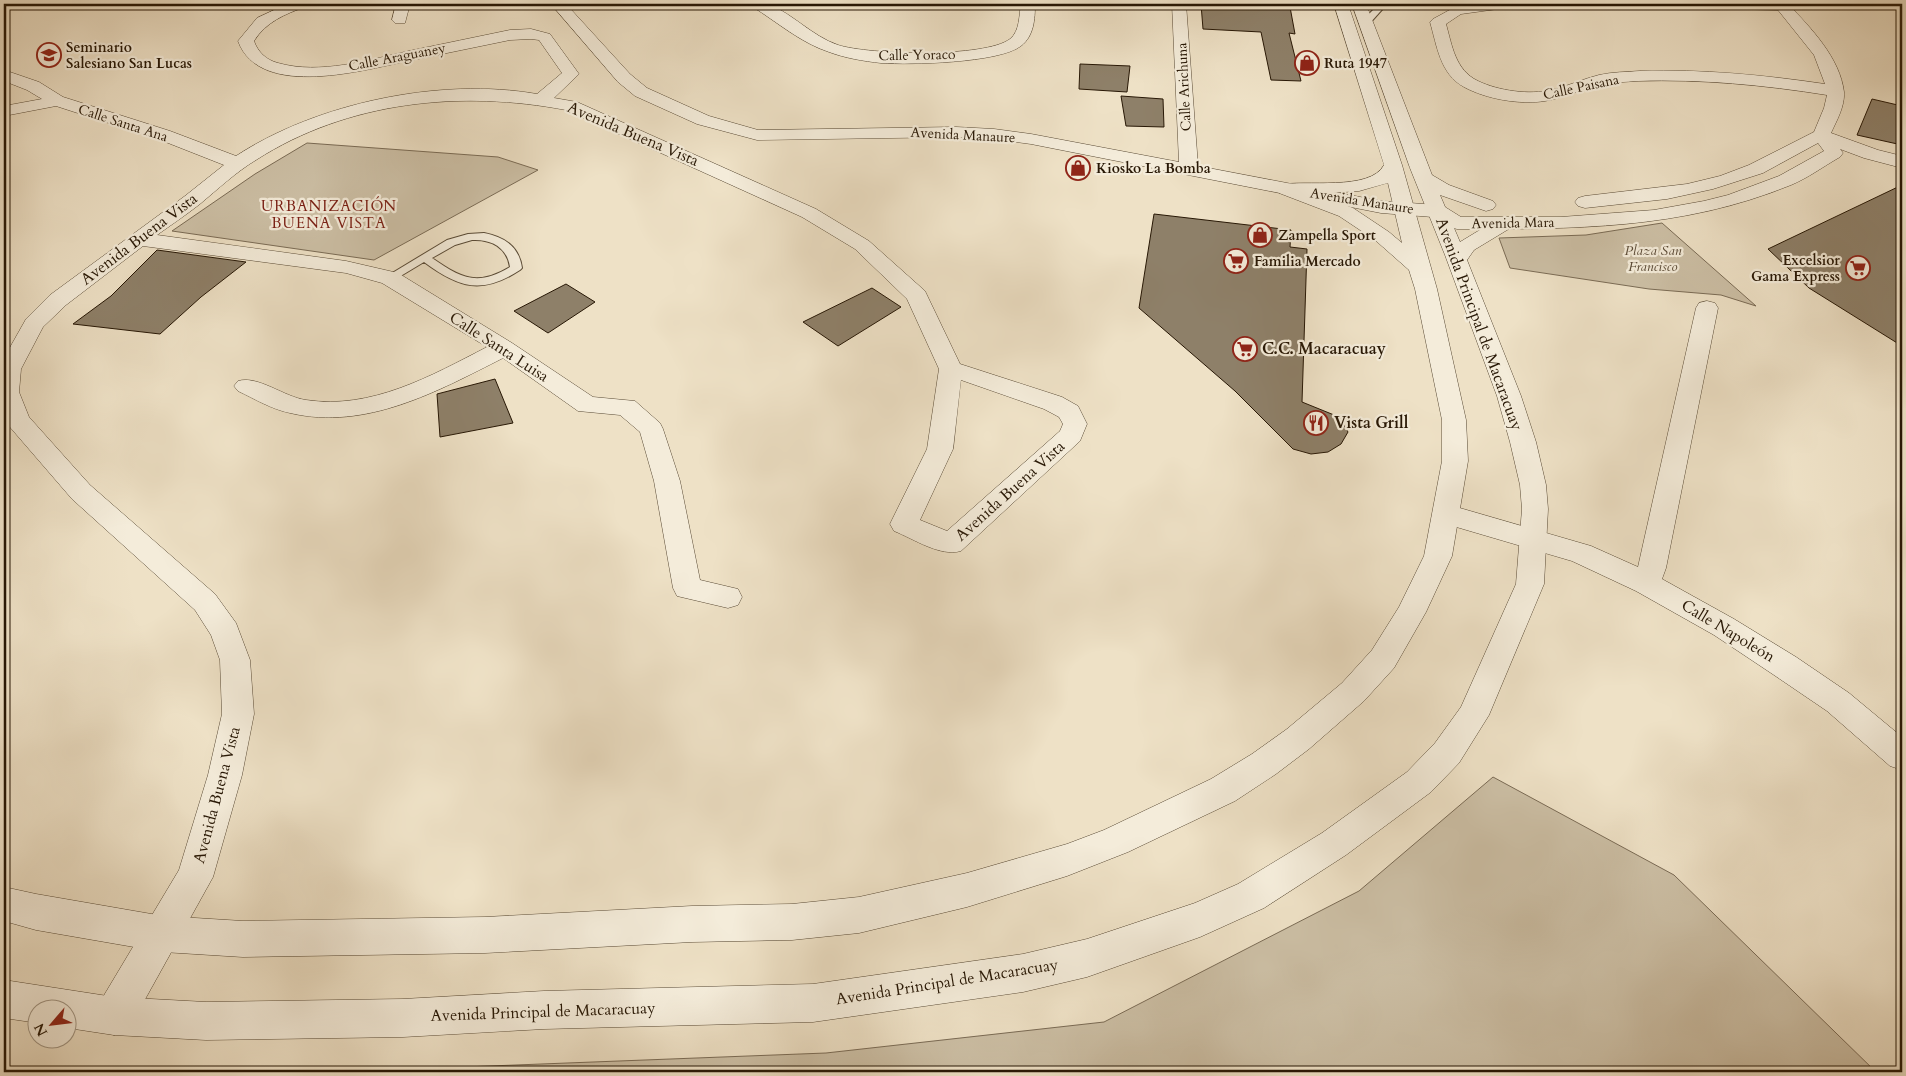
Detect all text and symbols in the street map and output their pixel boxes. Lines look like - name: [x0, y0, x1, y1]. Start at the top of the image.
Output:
- place label: Seminario Salesiano San Lucas: [66, 38, 192, 73]
- street label: Calle Araguaney: [347, 38, 448, 76]
- school or university icon: Seminario Salesiano San Lucas: [36, 42, 62, 68]
- street label: Calle Arichuna: [1172, 42, 1196, 132]
- street label: Calle Yoraco: [878, 45, 956, 65]
- shop icon: Ruta 1947: [1294, 50, 1320, 76]
- place label: Ruta 1947: [1324, 54, 1387, 73]
- street label: Calle Paisana: [1541, 70, 1621, 104]
- street label: Avenida Buena Vista: [564, 96, 702, 172]
- street label: Calle Santa Ana: [76, 100, 170, 146]
- street label: Avenida Manaure: [910, 123, 1016, 147]
- shop icon: Kiosko La Bomba: [1065, 155, 1091, 181]
- place label: Kiosko La Bomba: [1096, 159, 1211, 178]
- street label: Avenida Manaure: [1309, 183, 1415, 219]
- street label: Avenida Buena Vista: [76, 188, 202, 290]
- district label: URBANIZACIÓN BUENA VISTA: [261, 196, 397, 233]
- street label: Avenida Mara: [1471, 213, 1555, 233]
- street label: Avenida Principal de Macaracuay: [1430, 215, 1528, 434]
- shop icon: Zampella Sport: [1247, 222, 1273, 248]
- place label: Zampella Sport: [1278, 226, 1376, 245]
- park label: Plaza San Francisco: [1624, 241, 1682, 276]
- supermarket icon: Familia Mercado: [1223, 248, 1249, 274]
- place label: Excelsior Gama Express: [1751, 251, 1840, 286]
- place label: Familia Mercado: [1254, 252, 1361, 271]
- supermarket icon: Excelsior Gama Express: [1845, 255, 1871, 281]
- street label: Calle Santa Luisa: [445, 307, 553, 387]
- supermarket icon: C.C. Macaracuay: [1232, 336, 1258, 362]
- place label: C.C. Macaracuay: [1262, 338, 1386, 360]
- restaurant icon: Vista Grill: [1303, 410, 1329, 436]
- place label: Vista Grill: [1334, 412, 1409, 434]
- street label: Avenida Buena Vista: [950, 436, 1070, 546]
- street label: Calle Napoleón: [1677, 594, 1779, 668]
- street label: Avenida Buena Vista: [188, 724, 246, 866]
- street label: Avenida Principal de Macaracuay: [834, 953, 1060, 1010]
- street label: Avenida Principal de Macaracuay: [430, 997, 656, 1027]
- north arrow: [28, 998, 78, 1048]
- text: N: [30, 1020, 52, 1040]

